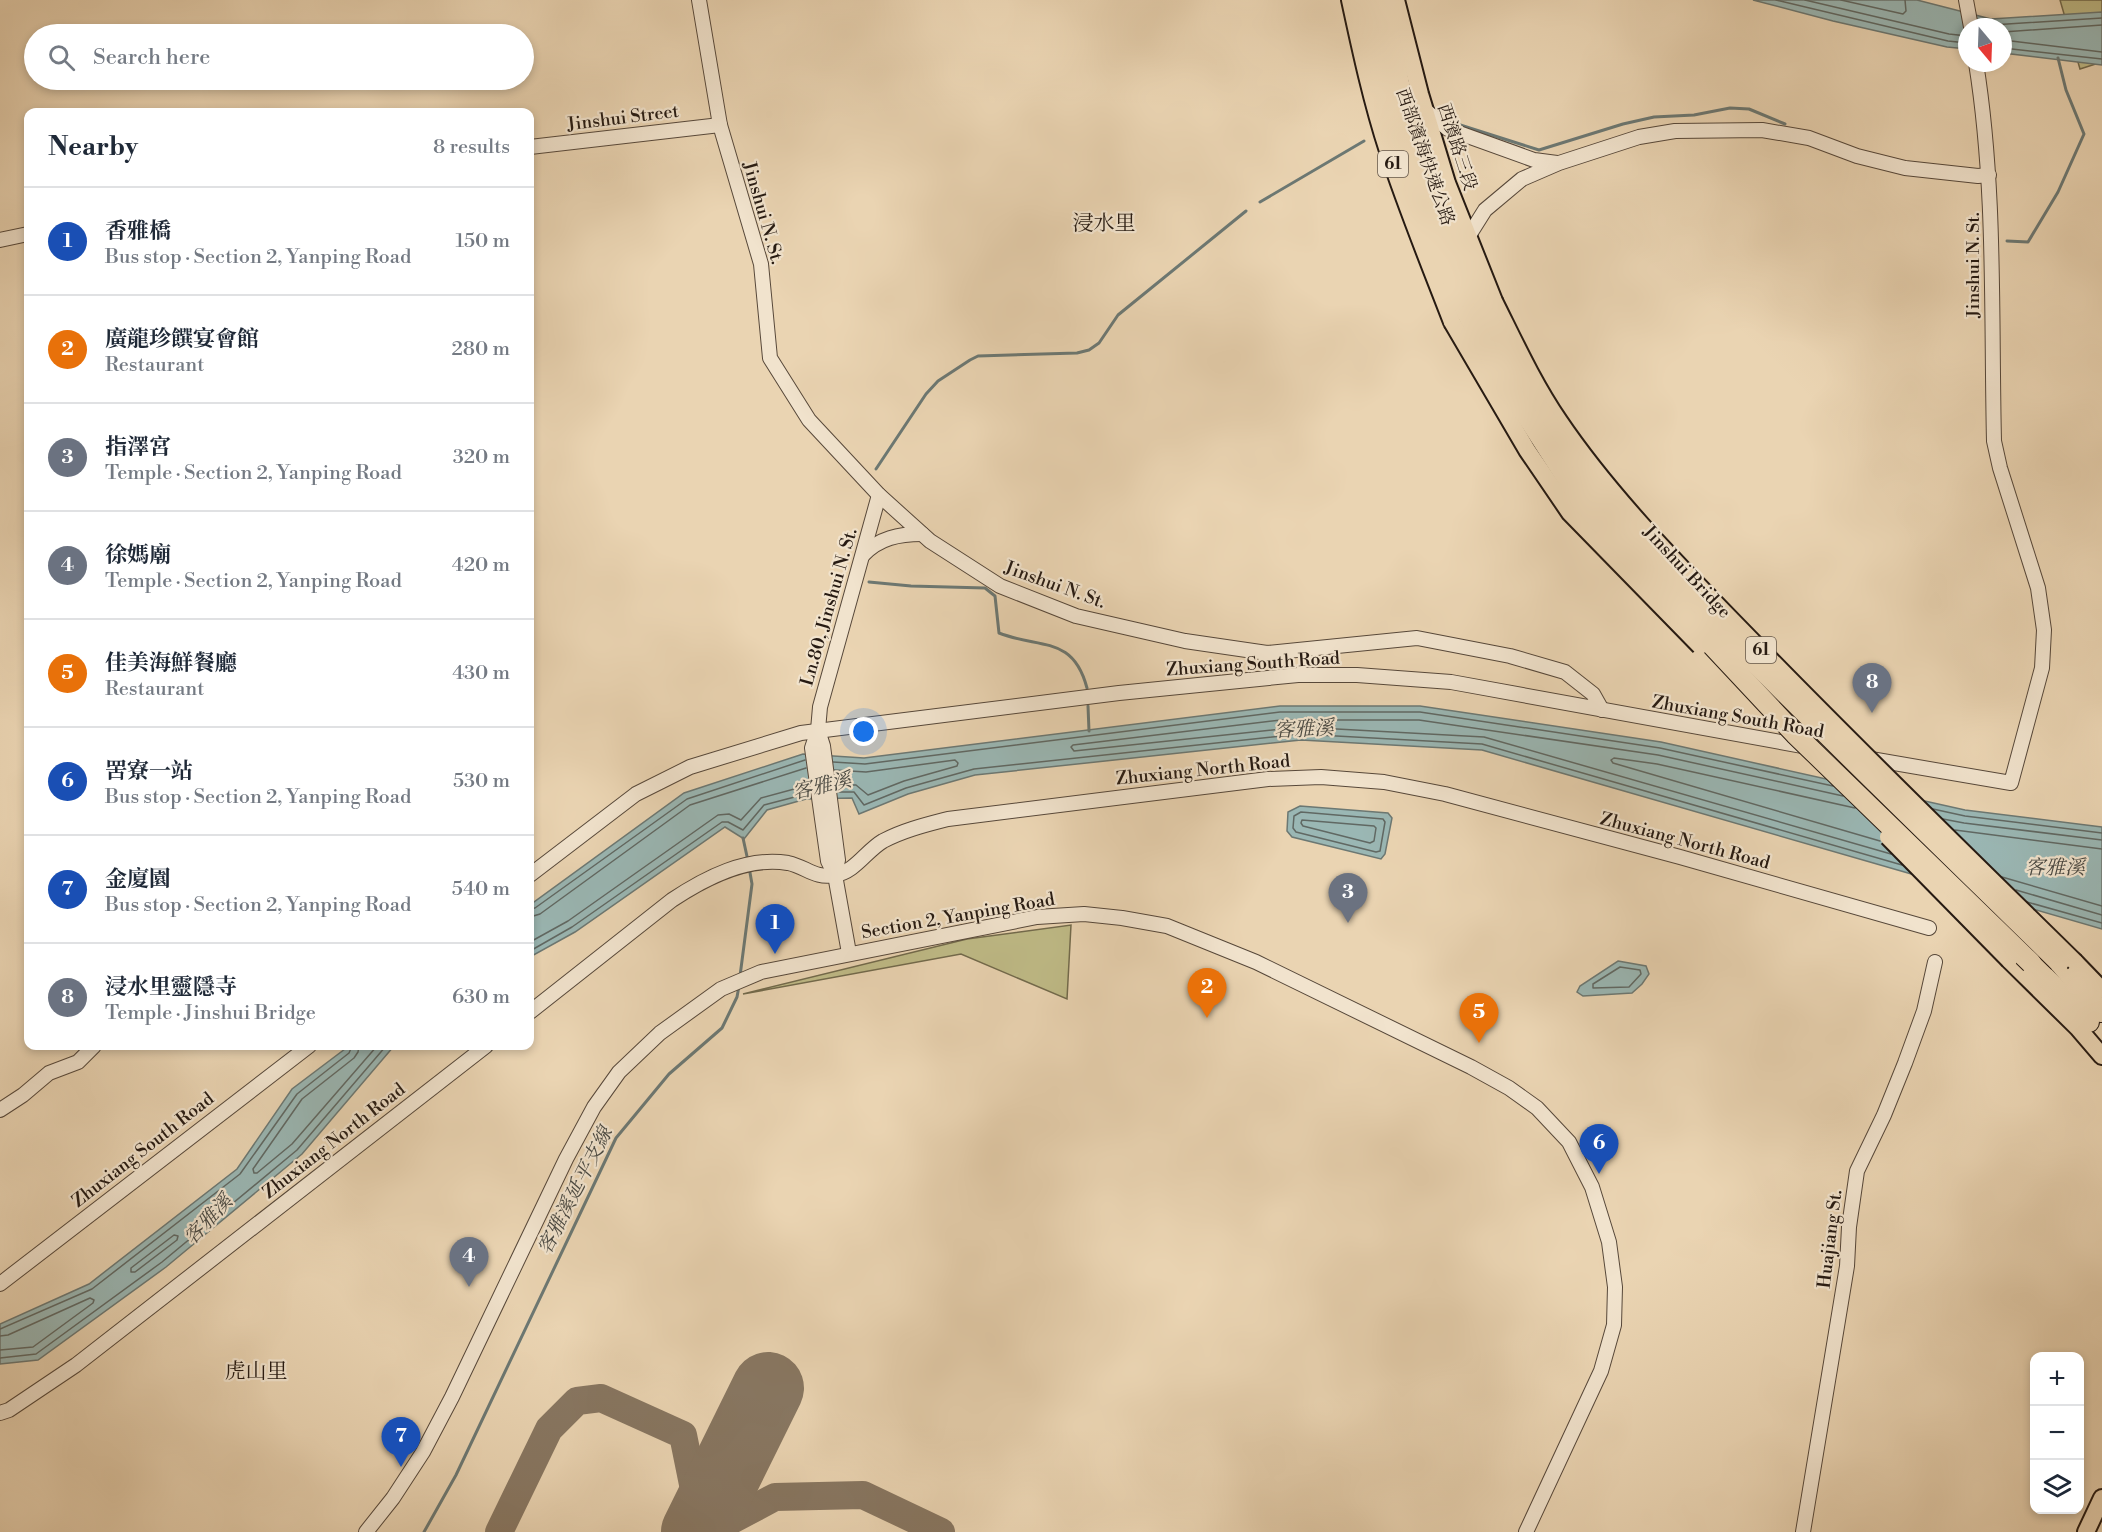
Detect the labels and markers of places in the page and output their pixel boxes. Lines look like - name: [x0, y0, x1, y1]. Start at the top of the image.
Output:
- pin: 8: [1852, 664, 1892, 713]
- pin: 3: [1328, 874, 1368, 923]
- pin: 1: [756, 904, 794, 954]
- pin: 2: [1188, 968, 1226, 1018]
- pin: 5: [1460, 994, 1498, 1043]
- pin: 6: [1580, 1124, 1618, 1174]
- pin: 4: [450, 1238, 488, 1287]
- pin: 7: [382, 1418, 420, 1467]

